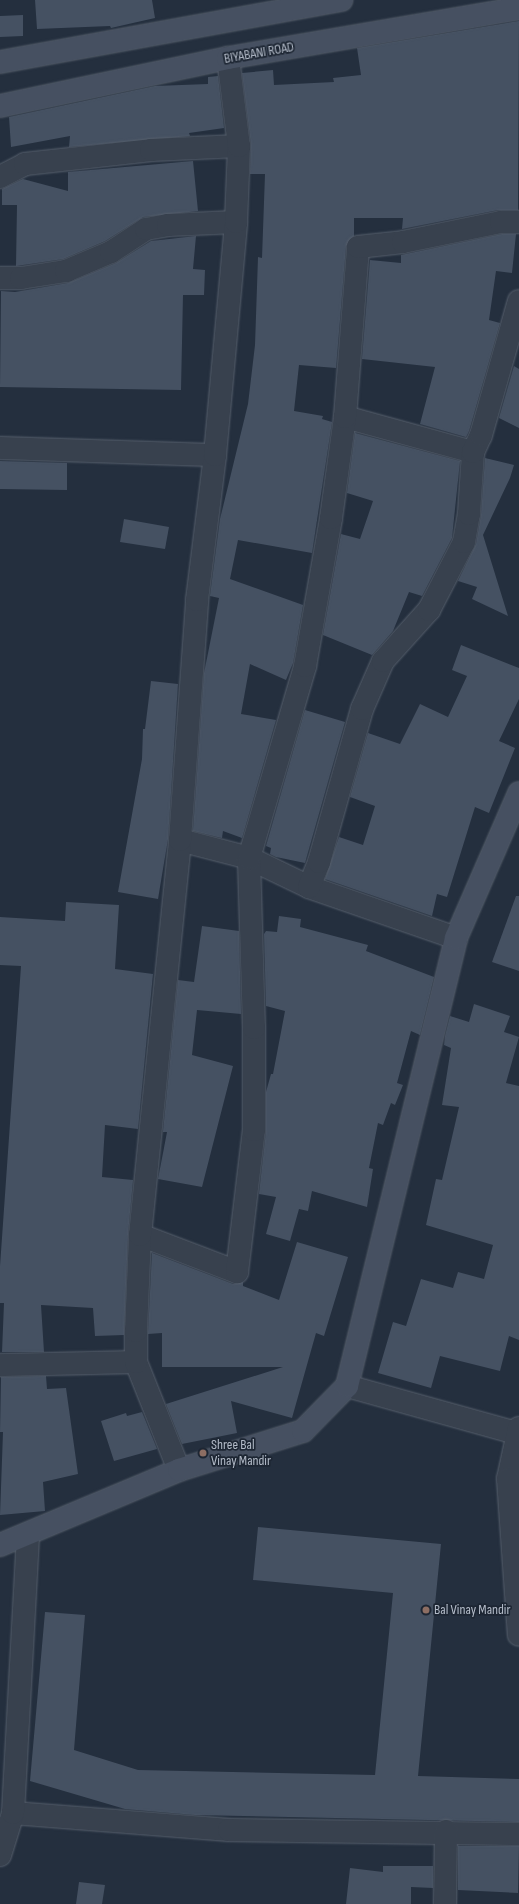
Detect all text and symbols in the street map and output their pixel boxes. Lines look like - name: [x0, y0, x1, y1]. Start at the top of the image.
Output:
- street label: BIYABANI ROAD: [223, 39, 295, 67]
- place label: Shree Bal Vinay Mandir: [211, 1437, 271, 1470]
- marker: Shree Bal Vinay Mandir: [198, 1448, 208, 1458]
- place label: Bal Vinay Mandir: [434, 1602, 510, 1618]
- marker: Bal Vinay Mandir: [421, 1605, 431, 1615]

